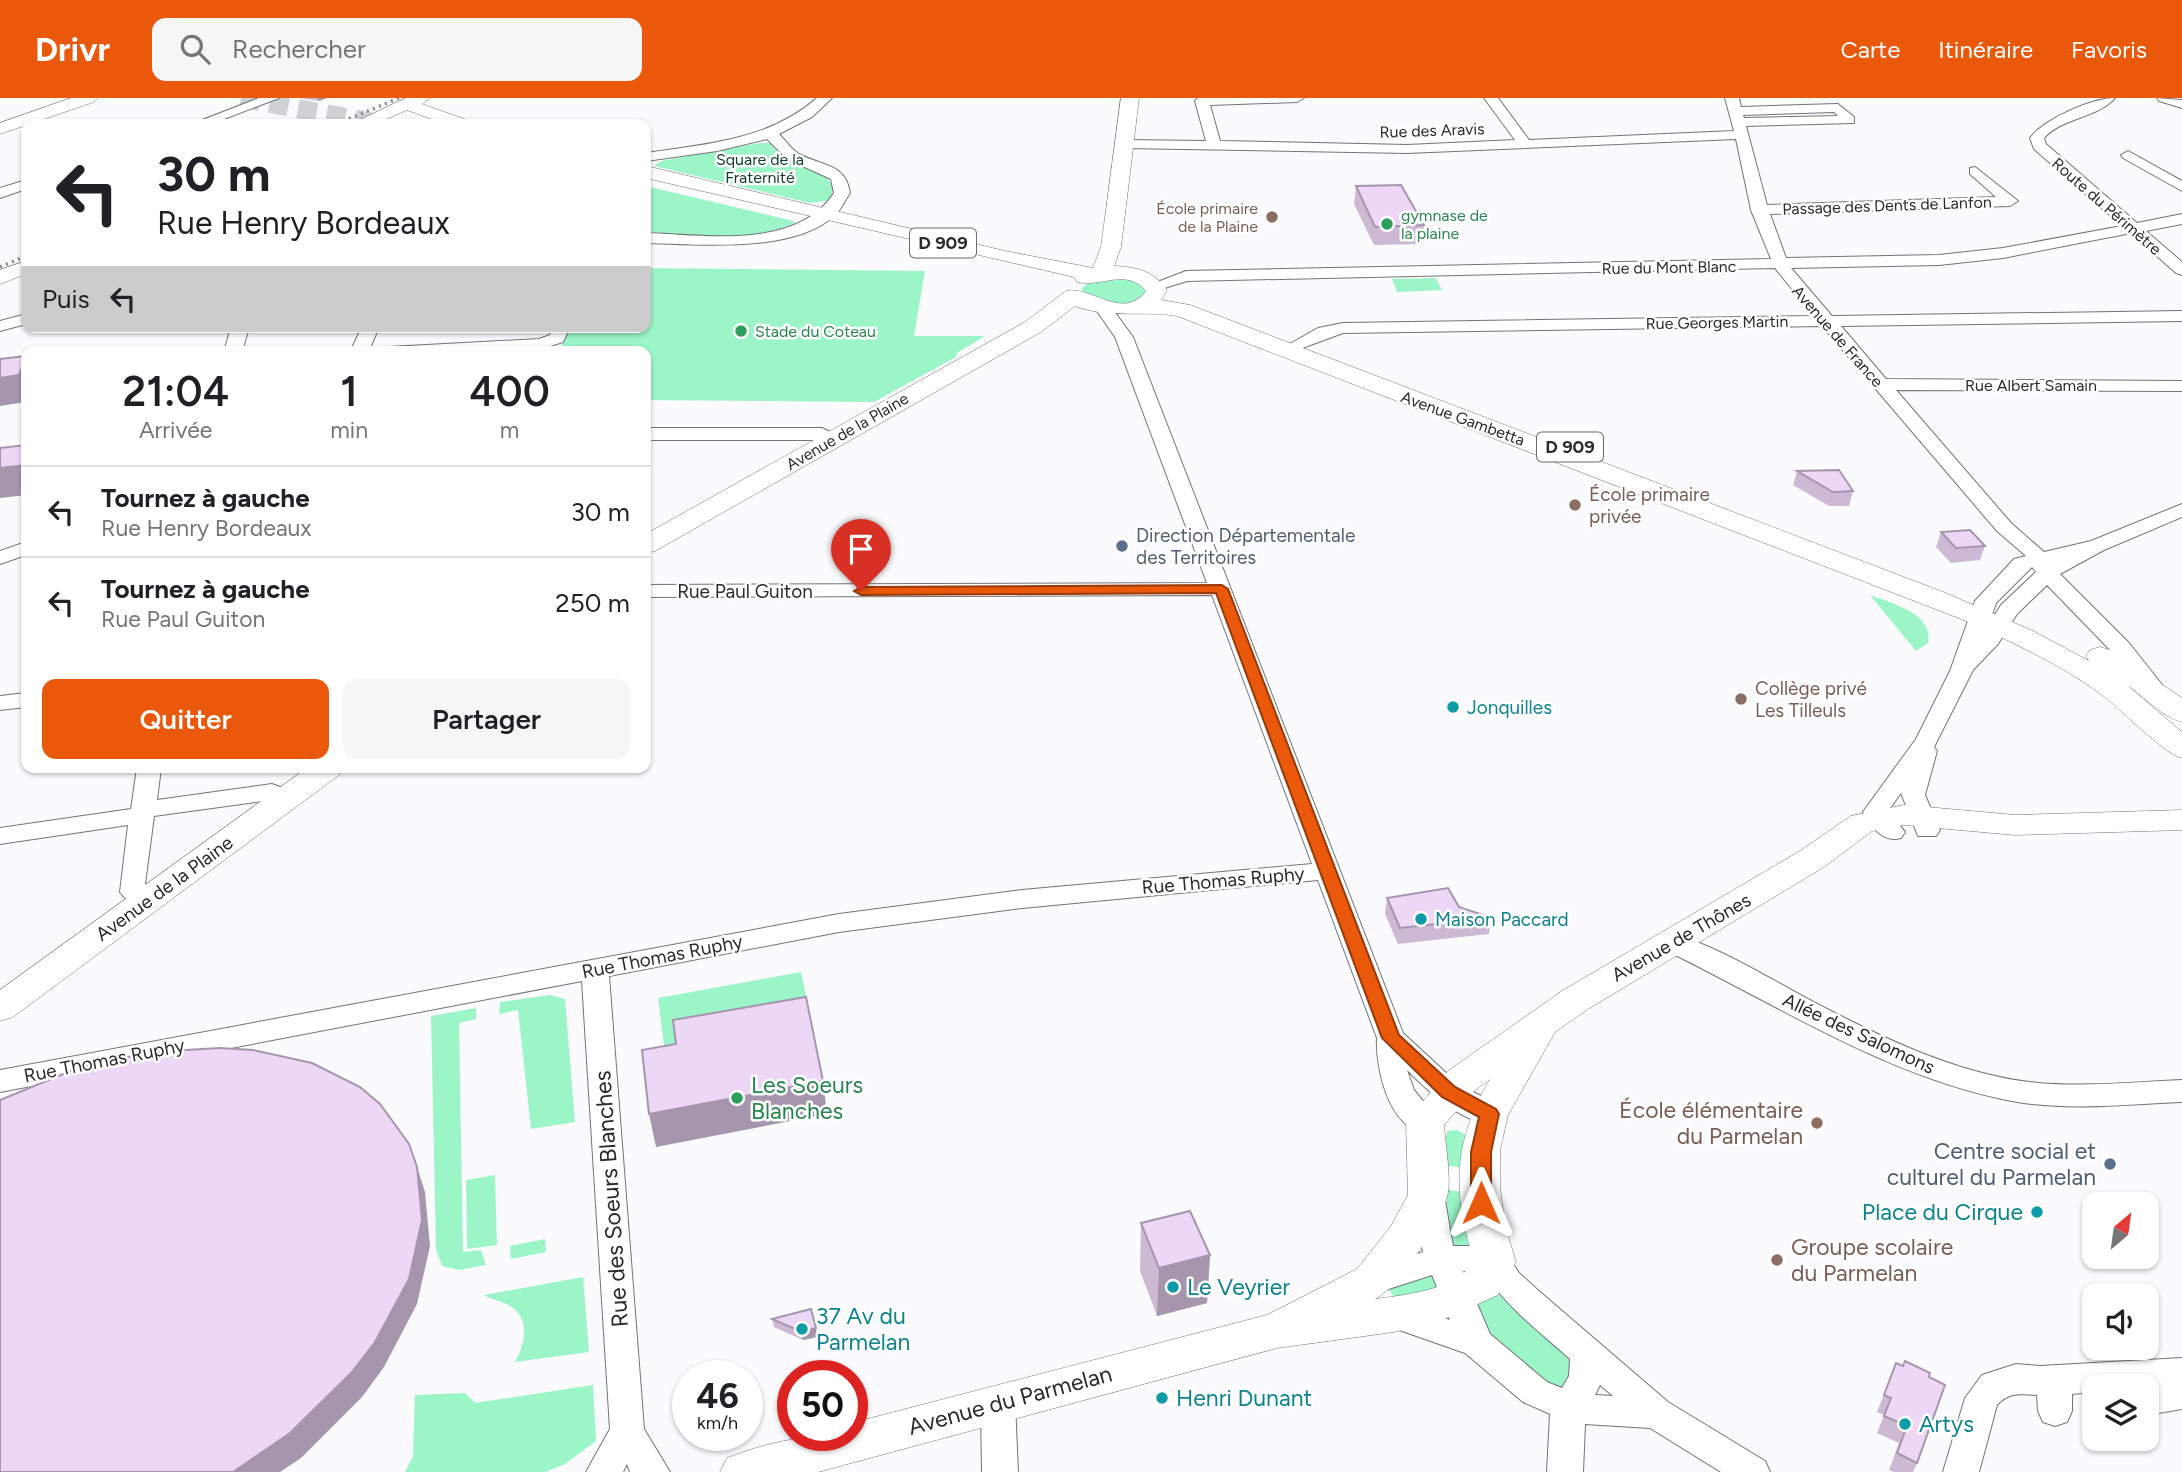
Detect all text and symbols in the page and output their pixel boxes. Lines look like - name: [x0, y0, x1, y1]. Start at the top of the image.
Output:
- search box: [152, 18, 642, 81]
- text: Drivr: [35, 30, 110, 69]
- icon: search: [176, 30, 214, 68]
- text: Rechercher: [232, 33, 366, 65]
- text: Carte: [1840, 35, 1900, 64]
- text: Itinéraire: [1938, 35, 2033, 64]
- text: Favoris: [2071, 35, 2147, 64]
- street label: Rue des Aravis: [1379, 119, 1485, 142]
- text: 30 m: [157, 144, 270, 203]
- icon: left: [42, 147, 133, 238]
- park label: Square de la Fraternité: [716, 150, 804, 187]
- street label: Route du Périmètre: [2048, 154, 2165, 259]
- street label: Passage des Dents de Lanfon: [1782, 192, 1992, 219]
- place label: École primaire de la Plaine: [1156, 199, 1258, 236]
- text: Rue Henry Bordeaux: [157, 204, 450, 242]
- place label: gymnase de la plaine: [1401, 206, 1488, 243]
- marker: École primaire de la Plaine: [1264, 209, 1280, 225]
- marker: gymnase de la plaine: [1379, 216, 1395, 232]
- road number: D 909: [910, 228, 976, 258]
- street label: Rue du Mont Blanc: [1602, 257, 1737, 278]
- icon: left: [104, 280, 142, 318]
- street label: Avenue de France: [1788, 282, 1887, 391]
- text: Puis: [42, 283, 90, 315]
- street label: Rue Georges Martin: [1646, 312, 1789, 333]
- place label: Stade du Coteau: [755, 322, 876, 341]
- marker: Stade du Coteau: [733, 323, 749, 339]
- text: 21:04: [122, 366, 229, 417]
- text: 1: [340, 366, 358, 417]
- text: 400: [469, 366, 550, 417]
- street label: Rue Albert Samain: [1965, 376, 2097, 395]
- street label: Avenue Gambetta: [1398, 387, 1527, 450]
- street label: Avenue de la Plaine: [783, 389, 912, 474]
- text: Arrivée: [139, 416, 212, 444]
- text: min: [330, 416, 368, 444]
- text: m: [500, 416, 519, 444]
- road number: D 909: [1537, 432, 1603, 461]
- text: Tournez à gauche: [101, 482, 310, 514]
- place label: École primaire privée: [1589, 483, 1710, 528]
- icon: left: [42, 493, 80, 531]
- text: 30 m: [571, 496, 630, 528]
- marker: École primaire privée: [1567, 497, 1583, 513]
- text: Rue Henry Bordeaux: [101, 514, 311, 542]
- pin: [831, 519, 891, 591]
- place label: Direction Départementale des Territoires: [1136, 524, 1355, 569]
- icon: arrive: [842, 530, 880, 568]
- marker: Direction Départementale des Territoires: [1114, 538, 1130, 554]
- text: Tournez à gauche: [101, 573, 310, 605]
- street label: Rue Paul Guiton: [677, 580, 813, 603]
- icon: left: [42, 584, 80, 622]
- text: 250 m: [555, 587, 630, 619]
- text: Rue Paul Guiton: [101, 605, 265, 633]
- place label: Collège privé Les Tilleuls: [1755, 677, 1867, 722]
- button: Quitter: [42, 679, 329, 759]
- button: Partager: [343, 679, 630, 759]
- marker: Collège privé Les Tilleuls: [1733, 691, 1749, 707]
- place label: Jonquilles: [1467, 696, 1552, 719]
- marker: Jonquilles: [1445, 699, 1461, 715]
- street label: Avenue de la Plaine: [91, 831, 237, 946]
- street label: Rue Thomas Ruphy: [1141, 862, 1305, 899]
- street label: Avenue de Thônes: [1607, 888, 1755, 987]
- place label: Maison Paccard: [1435, 908, 1569, 931]
- marker: Maison Paccard: [1413, 911, 1429, 927]
- street label: Rue Thomas Ruphy: [580, 930, 744, 983]
- street label: Allée des Salomons: [1779, 988, 1939, 1079]
- street label: Rue Thomas Ruphy: [22, 1034, 186, 1087]
- street label: Rue des Soeurs Blanches: [588, 1070, 634, 1328]
- place label: Les Soeurs Blanches: [751, 1071, 863, 1125]
- marker: Les Soeurs Blanches: [729, 1090, 745, 1106]
- place label: École élémentaire du Parmelan: [1619, 1096, 1803, 1150]
- marker: École élémentaire du Parmelan: [1809, 1115, 1825, 1131]
- place label: Centre social et culturel du Parmelan: [1887, 1137, 2096, 1191]
- marker: Centre social et culturel du Parmelan: [2102, 1156, 2118, 1172]
- position arrow: [1444, 1166, 1518, 1240]
- north arrow: [2082, 1192, 2160, 1269]
- map controls: [2082, 1192, 2159, 1451]
- place label: Place du Cirque: [1862, 1198, 2023, 1226]
- marker: Place du Cirque: [2029, 1204, 2045, 1220]
- place label: Groupe scolaire du Parmelan: [1791, 1233, 1953, 1287]
- marker: Groupe scolaire du Parmelan: [1769, 1252, 1785, 1268]
- place label: Le Veyrier: [1187, 1273, 1290, 1301]
- marker: Le Veyrier: [1165, 1279, 1181, 1295]
- button: sound: [2082, 1283, 2159, 1360]
- place label: 37 Av du Parmelan: [816, 1302, 910, 1356]
- marker: 37 Av du Parmelan: [794, 1321, 810, 1337]
- street label: Avenue du Parmelan: [905, 1359, 1115, 1441]
- speed limit sign: 50: [777, 1360, 868, 1451]
- button: layers: [2082, 1374, 2159, 1451]
- text: 46: [696, 1375, 739, 1417]
- place label: Henri Dunant: [1176, 1384, 1312, 1412]
- marker: Henri Dunant: [1154, 1390, 1170, 1406]
- place label: Artys: [1919, 1410, 1974, 1438]
- text: km/h: [697, 1412, 738, 1434]
- marker: Artys: [1897, 1416, 1913, 1432]

